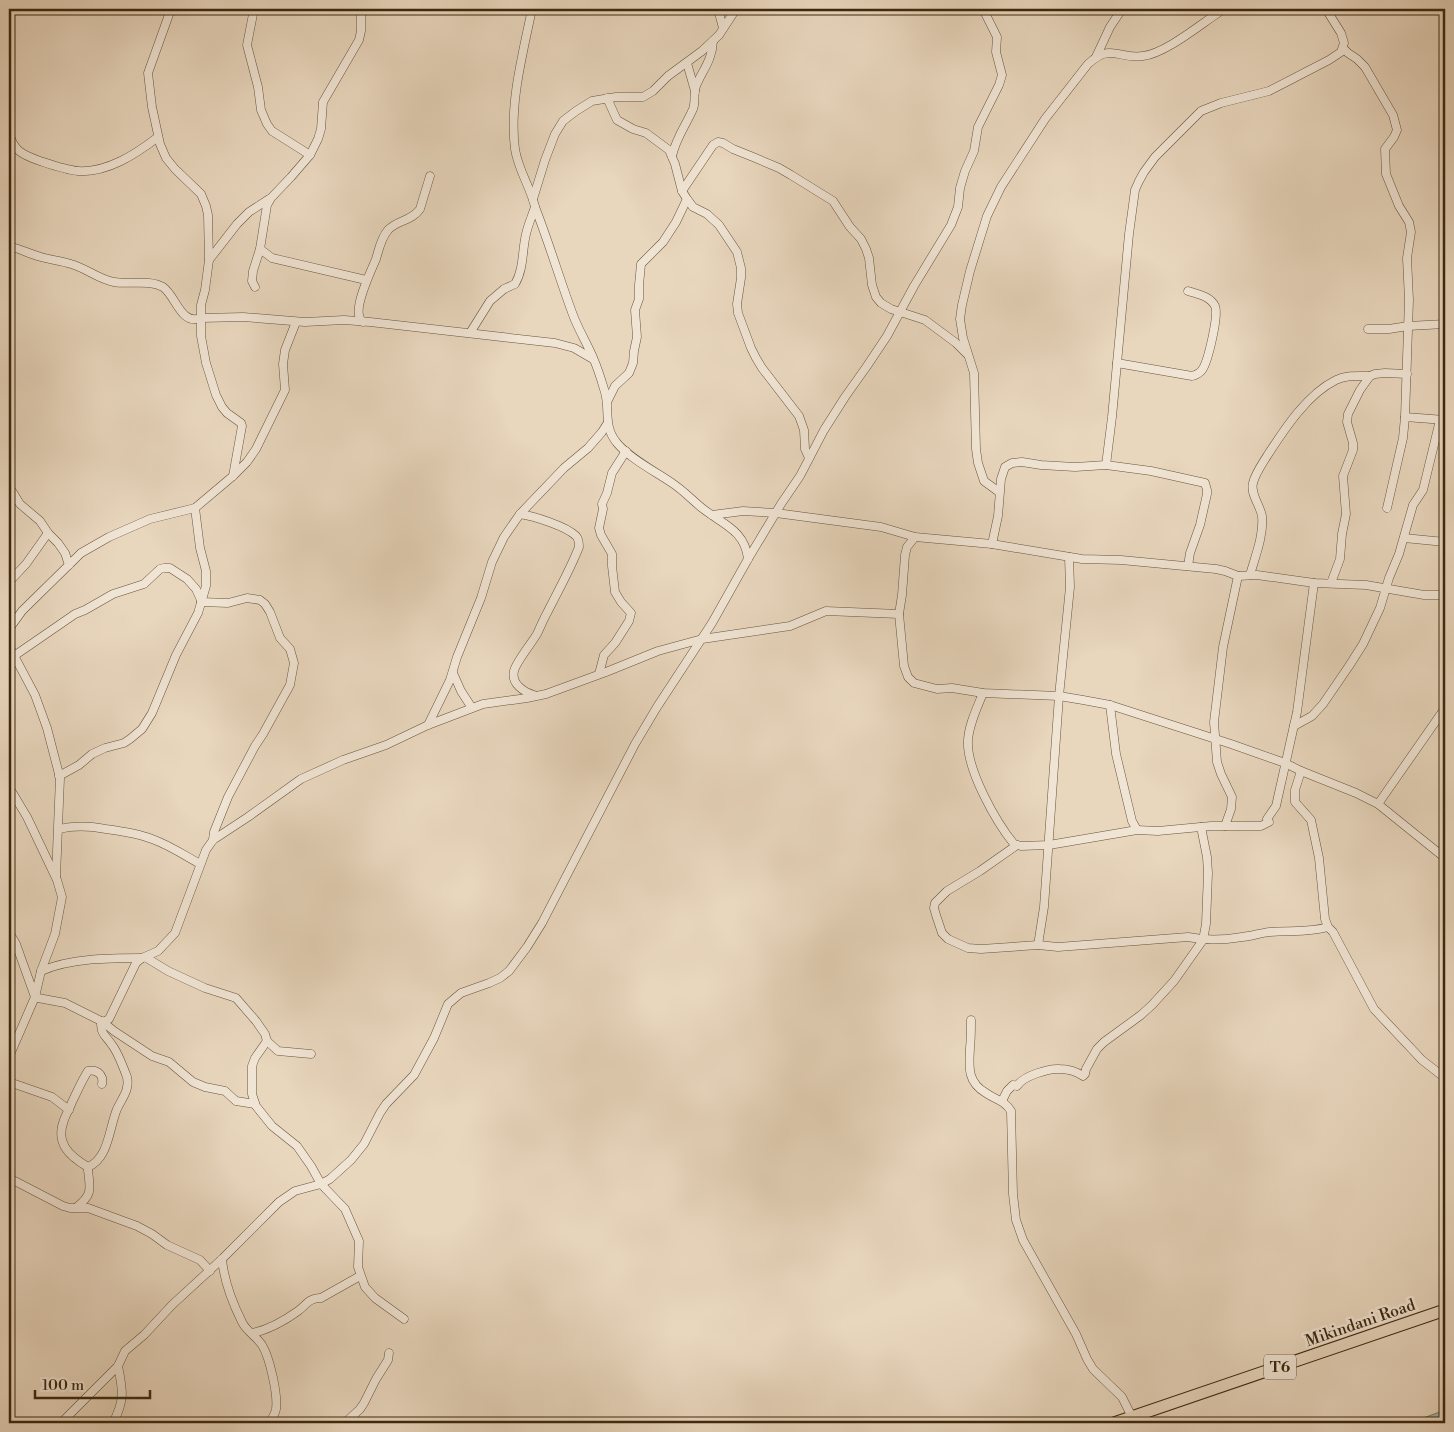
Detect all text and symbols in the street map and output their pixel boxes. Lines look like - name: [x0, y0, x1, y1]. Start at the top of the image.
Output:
- street label: Mikindani Road: [1303, 1295, 1418, 1351]
- road number: T6: [1264, 1354, 1296, 1380]
- scale bar: [35, 1367, 150, 1399]
- text: 100 m: [42, 1376, 84, 1395]

